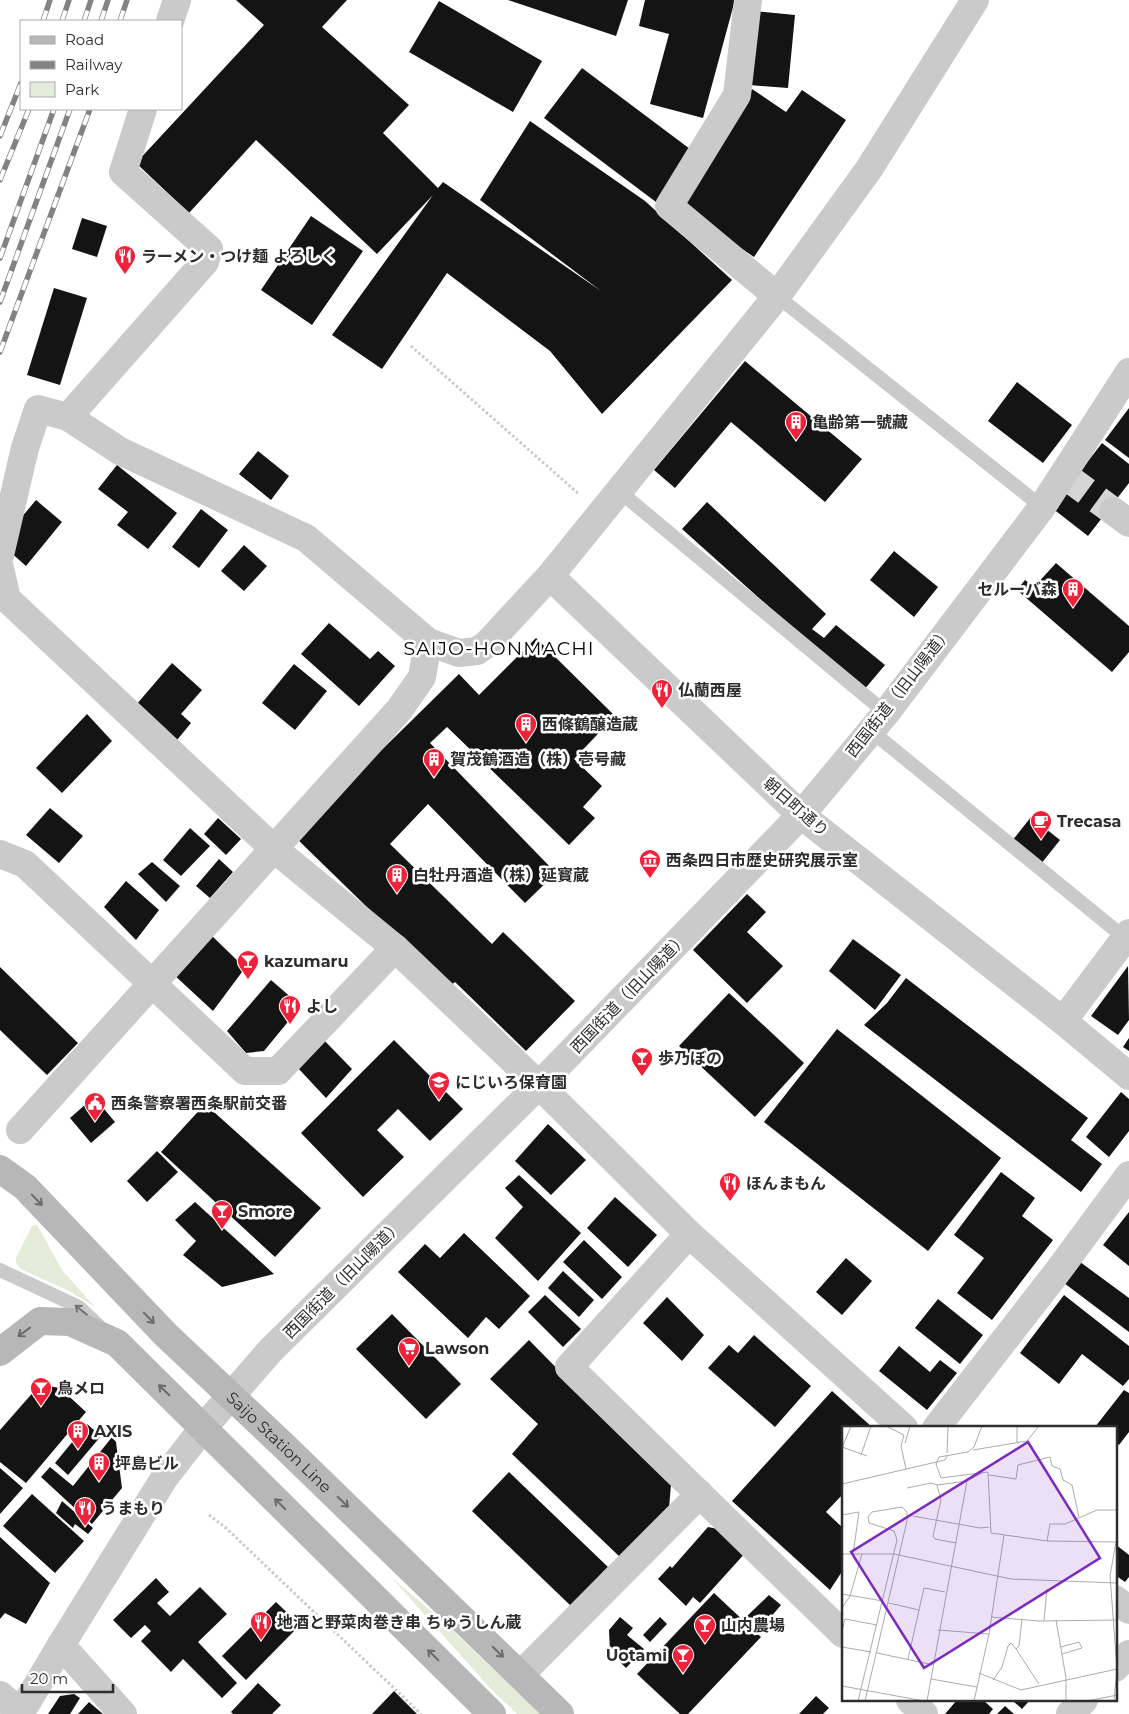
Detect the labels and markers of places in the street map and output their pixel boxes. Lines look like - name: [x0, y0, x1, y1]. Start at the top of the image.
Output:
- restaurant icon: ラーメン・つけ麺 よろしく: [113, 244, 137, 275]
- place label: ラーメン・つけ麺 よろしく: [141, 247, 337, 266]
- building icon: 亀齢第一號藏: [784, 410, 808, 441]
- place label: 亀齢第一號藏: [812, 413, 908, 432]
- building icon: セルーバ森: [1061, 577, 1085, 608]
- place label: セルーバ森: [977, 580, 1057, 599]
- restaurant icon: 仏蘭西屋: [650, 678, 674, 709]
- place label: 仏蘭西屋: [678, 681, 742, 700]
- building icon: 西條鶴醸造蔵: [514, 712, 538, 743]
- place label: 西條鶴醸造蔵: [542, 715, 638, 734]
- building icon: 賀茂鶴酒造（株）壱号藏: [422, 747, 446, 778]
- place label: 賀茂鶴酒造（株）壱号藏: [450, 750, 626, 769]
- cafe icon: Trecasa: [1029, 809, 1053, 840]
- place label: Trecasa: [1057, 812, 1121, 831]
- museum icon: 西条四日市歴史研究展示室: [638, 848, 662, 879]
- place label: 西条四日市歴史研究展示室: [666, 851, 858, 870]
- building icon: 白牡丹酒造（株）延寳蔵: [385, 863, 409, 894]
- place label: 白牡丹酒造（株）延寳蔵: [413, 866, 589, 885]
- bar icon: kazumaru: [236, 949, 260, 980]
- place label: kazumaru: [264, 952, 348, 971]
- restaurant icon: よし: [278, 994, 302, 1025]
- place label: よし: [306, 997, 338, 1016]
- bar icon: 歩乃ぼの: [630, 1046, 654, 1077]
- place label: 歩乃ぼの: [658, 1049, 722, 1068]
- school or university icon: にじいろ保育園: [427, 1070, 451, 1101]
- place label: にじいろ保育園: [455, 1073, 567, 1092]
- public building icon: 西条警察署西条駅前交番: [83, 1091, 107, 1122]
- place label: 西条警察署西条駅前交番: [111, 1094, 287, 1113]
- restaurant icon: ほんまもん: [718, 1171, 742, 1202]
- place label: ほんまもん: [746, 1174, 826, 1193]
- bar icon: Smore: [210, 1199, 234, 1230]
- place label: Smore: [238, 1202, 292, 1221]
- supermarket icon: Lawson: [397, 1336, 421, 1367]
- place label: Lawson: [425, 1339, 489, 1358]
- bar icon: 鳥メロ: [29, 1376, 53, 1407]
- place label: 鳥メロ: [57, 1379, 105, 1398]
- building icon: AXIS: [66, 1419, 90, 1450]
- place label: AXIS: [93, 1422, 132, 1441]
- building icon: 坪島ビル: [87, 1451, 111, 1482]
- place label: 坪島ビル: [115, 1454, 179, 1473]
- restaurant icon: うまもり: [73, 1496, 97, 1527]
- place label: うまもり: [101, 1499, 165, 1518]
- restaurant icon: 地酒と野菜肉巻き串 ちゅうしん蔵: [249, 1610, 273, 1641]
- place label: 地酒と野菜肉巻き串 ちゅうしん蔵: [277, 1613, 522, 1632]
- bar icon: 山内農場: [693, 1613, 717, 1644]
- place label: 山内農場: [721, 1616, 785, 1635]
- bar icon: Uotami: [671, 1643, 695, 1674]
- place label: Uotami: [606, 1646, 667, 1665]

